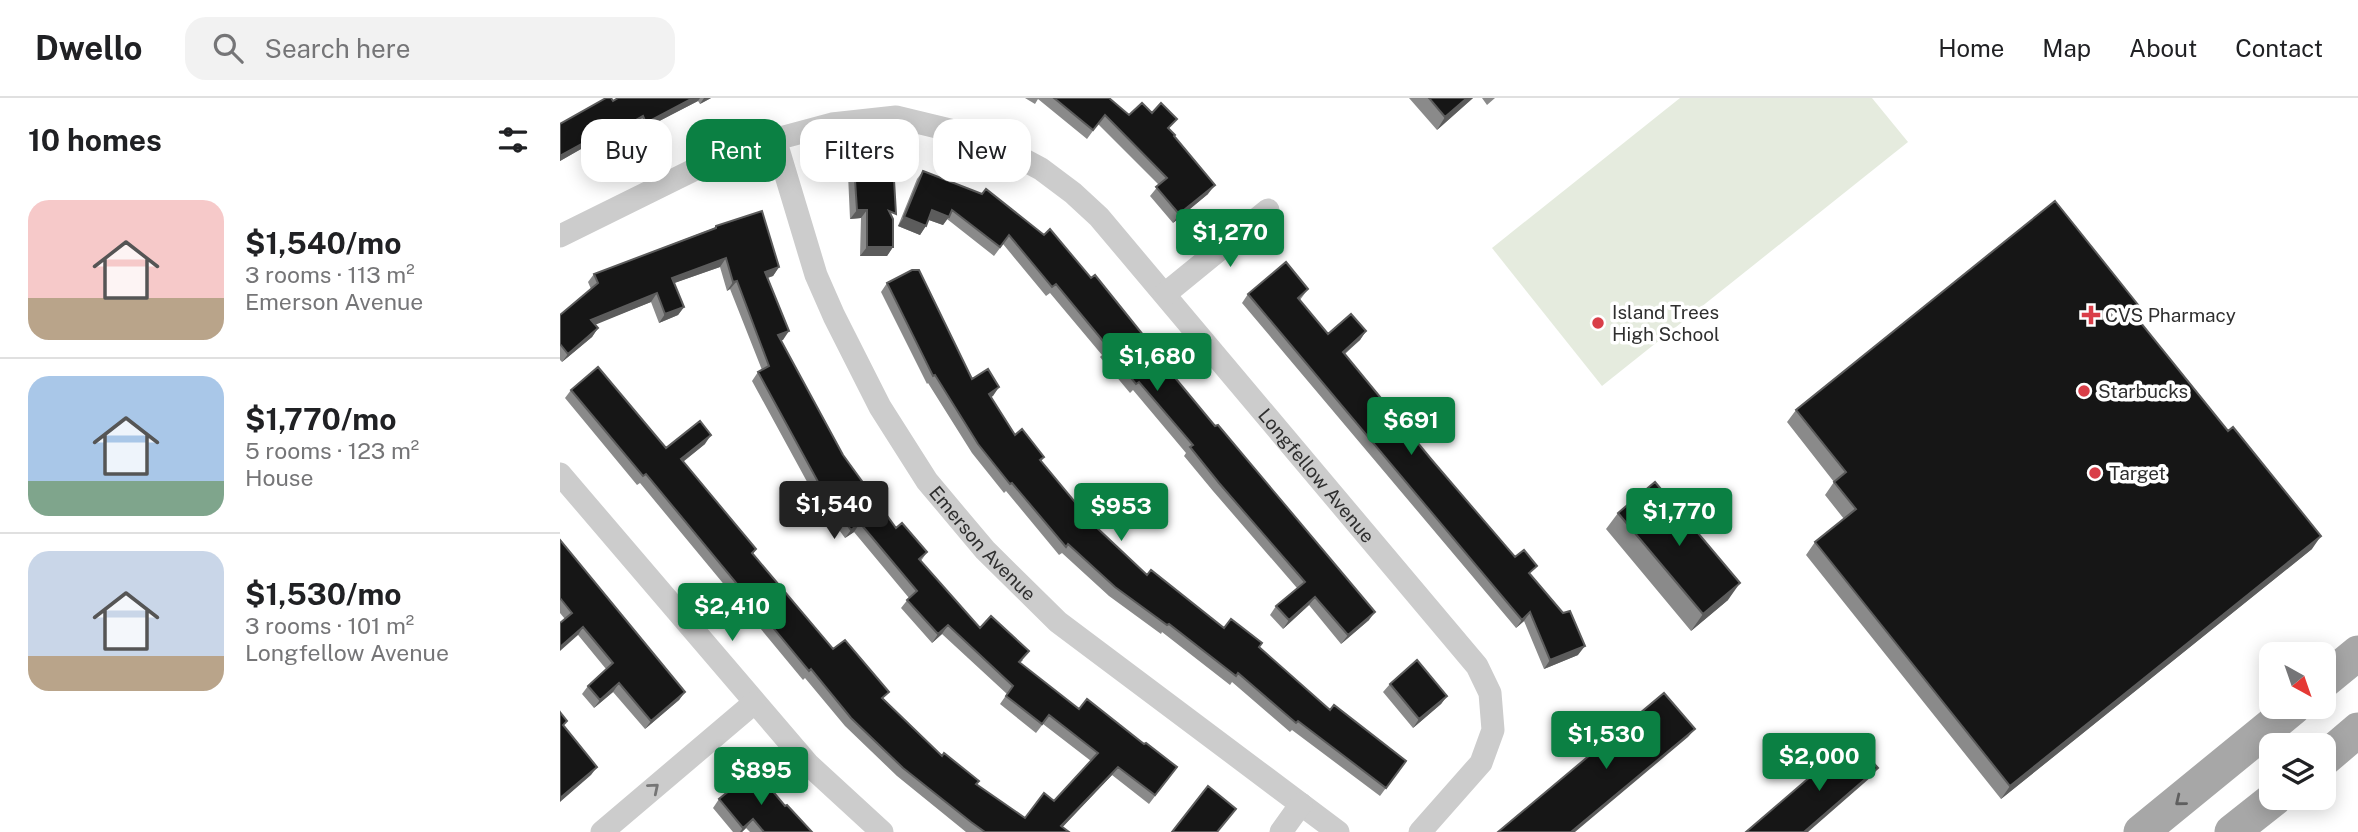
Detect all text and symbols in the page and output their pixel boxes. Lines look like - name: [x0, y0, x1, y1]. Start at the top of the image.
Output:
- search box: [185, 17, 675, 80]
- text: Dwello: [35, 29, 143, 67]
- icon: search: [209, 29, 247, 67]
- text: Search here: [265, 33, 411, 64]
- text: Home: [1938, 34, 2004, 62]
- text: Map: [2042, 34, 2091, 62]
- text: About: [2129, 34, 2197, 62]
- text: Contact: [2235, 34, 2323, 62]
- chip: Buy: [581, 119, 672, 182]
- chip: Rent: [686, 119, 786, 182]
- chip: Filters: [800, 119, 919, 182]
- chip: New: [933, 119, 1031, 182]
- icon: filters: [494, 121, 532, 159]
- text: 10 homes: [28, 122, 162, 158]
- pin: $1,270: [1173, 209, 1287, 269]
- text: $1,270: [1192, 218, 1268, 245]
- text: $1,540/mo: [245, 225, 401, 261]
- icon: home: [84, 228, 168, 312]
- text: 3 rooms · 113 m²: [245, 261, 415, 288]
- text: Emerson Avenue: [245, 288, 423, 315]
- place label: Island Trees High School: [1612, 301, 1720, 345]
- place label: CVS Pharmacy: [2105, 304, 2236, 326]
- marker: CVS Pharmacy: [2083, 307, 2099, 323]
- marker: Island Trees High School: [1590, 315, 1606, 331]
- pin: $1,680: [1100, 334, 1214, 393]
- text: $1,680: [1118, 342, 1196, 369]
- place label: Starbucks: [2098, 380, 2188, 402]
- marker: Starbucks: [2076, 383, 2092, 399]
- pin: $691: [1370, 398, 1452, 457]
- text: $1,770/mo: [245, 401, 396, 437]
- icon: home: [84, 404, 168, 488]
- street label: Longfellow Avenue: [1254, 404, 1379, 547]
- text: $691: [1383, 406, 1439, 433]
- text: 5 rooms · 123 m²: [245, 437, 419, 464]
- place label: Target: [2109, 462, 2166, 484]
- text: House: [245, 464, 313, 491]
- marker: Target: [2087, 465, 2103, 481]
- street label: Emerson Avenue: [925, 481, 1040, 605]
- pin: $1,540: [777, 482, 891, 541]
- pin: $953: [1080, 484, 1162, 543]
- pin: $1,770: [1622, 489, 1736, 548]
- text: $1,540: [795, 490, 873, 517]
- text: $953: [1090, 492, 1152, 519]
- text: $1,770: [1642, 497, 1716, 524]
- text: $1,530/mo: [245, 576, 402, 612]
- icon: home: [84, 579, 168, 663]
- pin: $2,410: [675, 584, 789, 643]
- text: $2,410: [694, 592, 770, 619]
- text: 3 rooms · 101 m²: [245, 612, 414, 639]
- text: Longfellow Avenue: [245, 639, 449, 666]
- north arrow: [2259, 642, 2336, 719]
- map controls: [2259, 642, 2336, 810]
- pin: $1,530: [1549, 712, 1663, 771]
- text: $1,530: [1567, 720, 1645, 747]
- button: layers: [2259, 733, 2336, 810]
- pin: $2,000: [1762, 734, 1876, 793]
- text: $2,000: [1779, 742, 1859, 769]
- pin: $895: [720, 748, 802, 807]
- text: $895: [730, 756, 792, 783]
- one-way arrow: [646, 784, 659, 796]
- one-way arrow: [2175, 793, 2187, 806]

